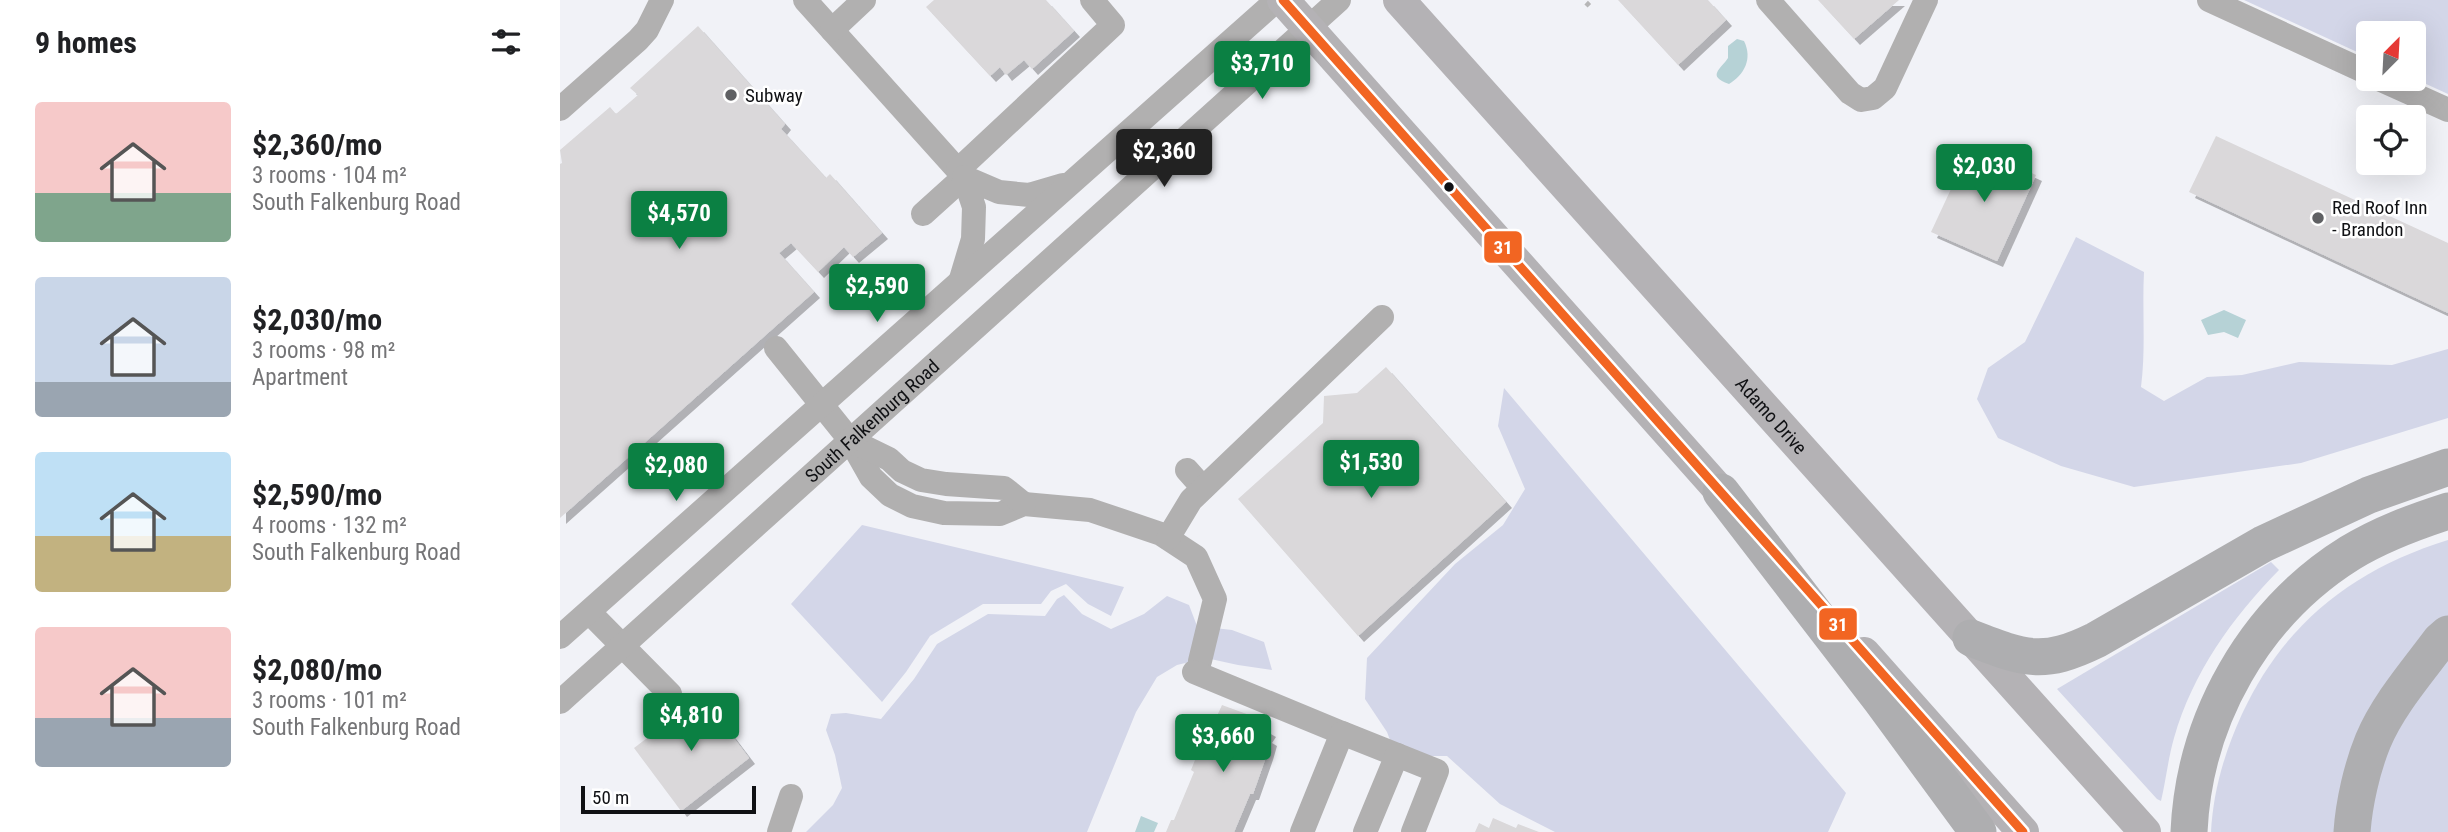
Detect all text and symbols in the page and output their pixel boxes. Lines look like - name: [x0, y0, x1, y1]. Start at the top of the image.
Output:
- north arrow: [2356, 21, 2426, 91]
- map controls: [2356, 21, 2426, 175]
- icon: filters: [487, 23, 525, 61]
- text: 9 homes: [35, 25, 137, 60]
- pin: $3,710: [1205, 42, 1319, 101]
- text: $3,710: [1230, 50, 1294, 77]
- place label: Subway: [745, 84, 803, 107]
- marker: Subway: [723, 87, 739, 103]
- button: locate: [2356, 105, 2426, 175]
- text: $2,360/mo: [252, 127, 382, 162]
- icon: home: [91, 130, 175, 214]
- pin: $2,360: [1107, 130, 1221, 189]
- text: $2,360: [1132, 138, 1196, 165]
- pin: $2,030: [1927, 144, 2041, 204]
- text: $2,030: [1952, 153, 2016, 180]
- text: 3 rooms · 104 m²: [252, 162, 407, 189]
- unlabelled marker: [1442, 180, 1456, 194]
- text: South Falkenburg Road: [252, 189, 461, 216]
- pin: $4,570: [622, 191, 736, 251]
- place label: Red Roof Inn - Brandon: [2332, 196, 2427, 241]
- text: $4,570: [647, 200, 711, 227]
- marker: Red Roof Inn - Brandon: [2310, 210, 2326, 226]
- line badge: 31: [1483, 230, 1523, 264]
- text: 31: [1493, 236, 1513, 259]
- pin: $2,590: [820, 264, 934, 324]
- text: $2,590: [845, 273, 909, 300]
- text: $2,030/mo: [252, 302, 382, 337]
- icon: home: [91, 305, 175, 389]
- text: 3 rooms · 98 m²: [252, 337, 395, 364]
- street label: South Falkenburg Road: [800, 354, 944, 487]
- text: Apartment: [252, 364, 348, 391]
- street label: Adamo Drive: [1731, 372, 1812, 459]
- pin: $1,530: [1314, 440, 1428, 500]
- pin: $2,080: [619, 444, 733, 503]
- text: $1,530: [1339, 449, 1403, 476]
- text: $2,080: [644, 452, 708, 479]
- text: $2,590/mo: [252, 477, 382, 512]
- icon: home: [91, 480, 175, 564]
- text: 4 rooms · 132 m²: [252, 512, 407, 539]
- text: South Falkenburg Road: [252, 539, 461, 566]
- line badge: 31: [1818, 607, 1858, 641]
- text: 31: [1828, 613, 1848, 636]
- text: $2,080/mo: [252, 652, 382, 687]
- icon: home: [91, 655, 175, 739]
- text: 3 rooms · 101 m²: [252, 687, 407, 714]
- pin: $4,810: [634, 694, 748, 753]
- text: $4,810: [659, 702, 723, 729]
- text: South Falkenburg Road: [252, 714, 461, 741]
- pin: $3,660: [1166, 714, 1280, 774]
- text: $3,660: [1191, 723, 1255, 750]
- scale bar: [581, 783, 756, 815]
- text: 50 m: [592, 786, 629, 809]

